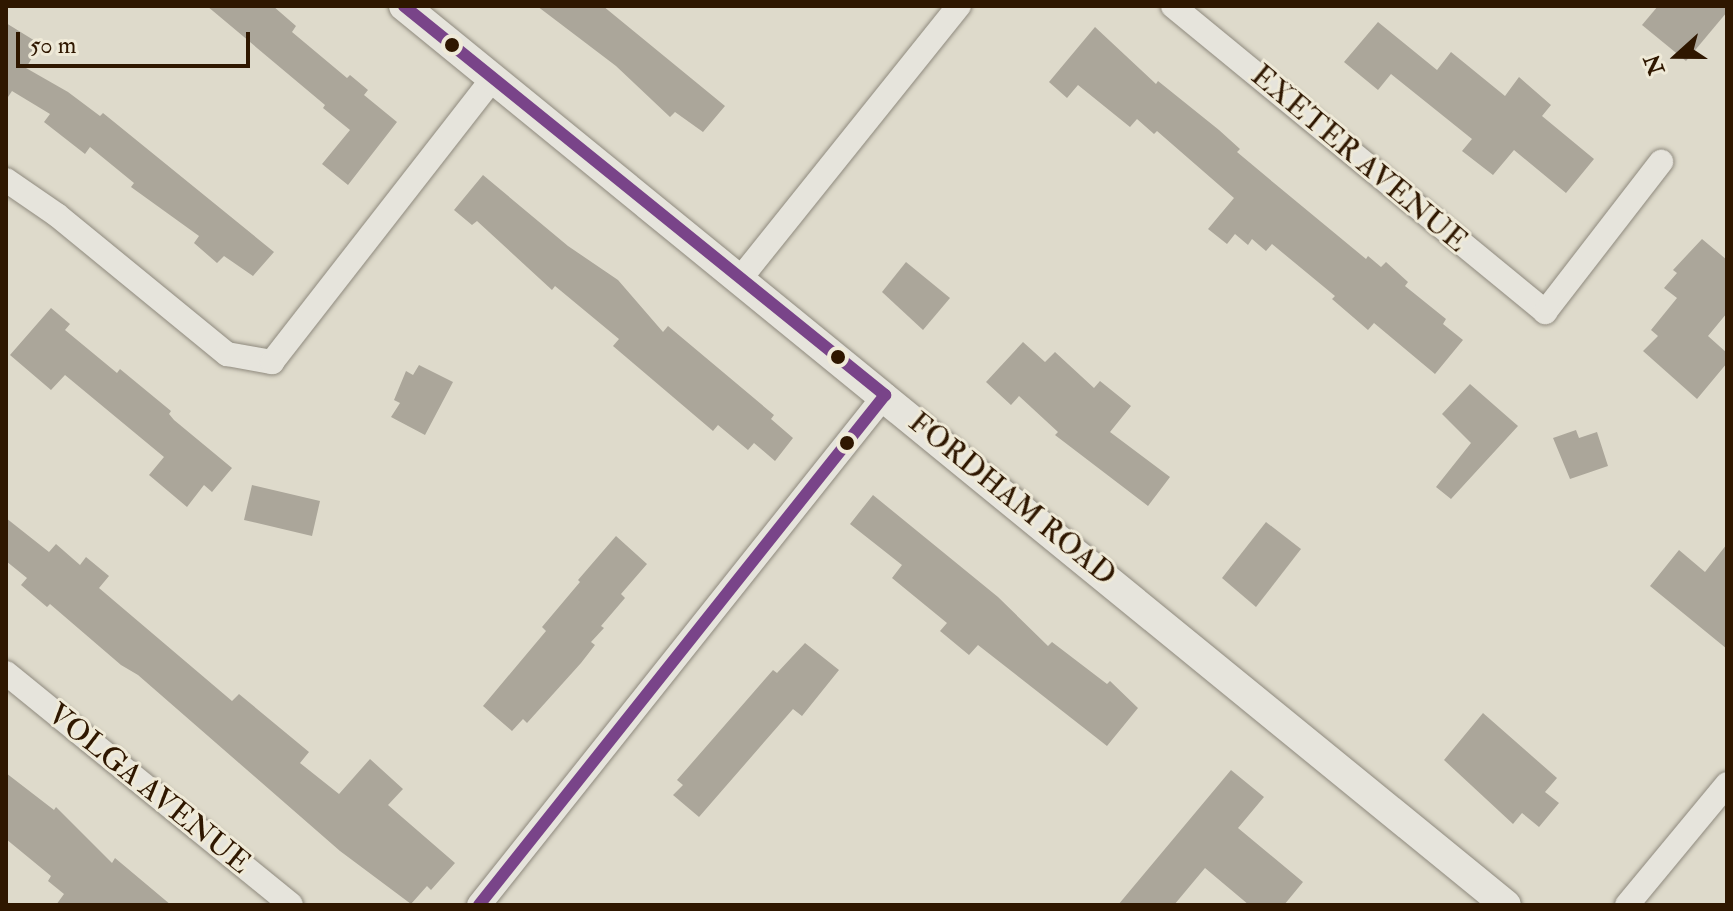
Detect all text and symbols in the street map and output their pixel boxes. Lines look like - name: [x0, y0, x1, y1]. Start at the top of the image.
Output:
- scale bar: [20, 16, 254, 66]
- north arrow: [1637, 16, 1717, 96]
- text: 50 m: [30, 30, 76, 61]
- unlabelled marker: [444, 37, 460, 53]
- text: N: [1638, 50, 1671, 79]
- street label: EXETER AVENUE: [1243, 58, 1475, 260]
- unlabelled marker: [830, 349, 846, 365]
- street label: FORDHAM ROAD: [901, 404, 1123, 594]
- unlabelled marker: [839, 435, 855, 451]
- street label: VOLGA AVENUE: [40, 696, 258, 882]

